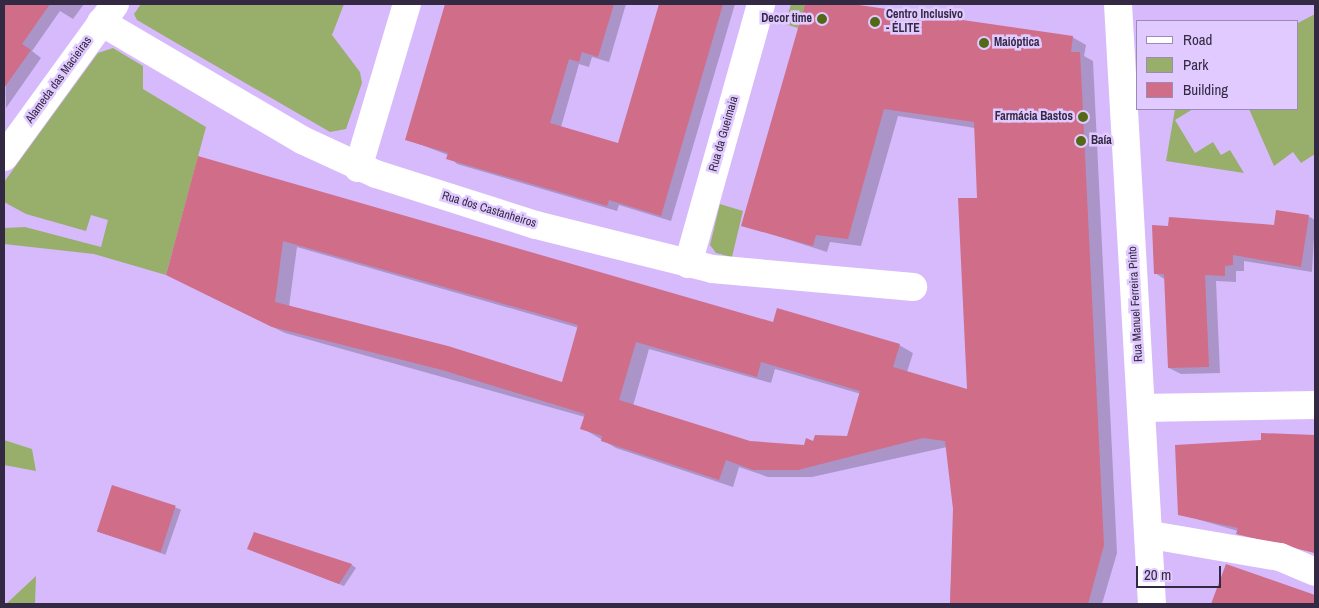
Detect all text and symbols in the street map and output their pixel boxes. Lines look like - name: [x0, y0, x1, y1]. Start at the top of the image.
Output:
- place label: Centro Inclusivo - ÉLITE: [886, 8, 963, 36]
- place label: Decor time: [761, 12, 812, 26]
- marker: Decor time: [816, 13, 828, 25]
- marker: Centro Inclusivo - ÉLITE: [868, 15, 882, 29]
- legend: [1136, 20, 1299, 110]
- text: Road: [1183, 29, 1212, 50]
- street label: Alameda das Macieiras: [23, 34, 95, 126]
- place label: Maióptica: [994, 36, 1039, 50]
- marker: Maióptica: [978, 37, 990, 49]
- text: Park: [1183, 54, 1208, 75]
- text: Building: [1183, 79, 1228, 100]
- street label: Rua da Gueimaia: [706, 95, 742, 173]
- place label: Farmácia Bastos: [995, 110, 1073, 124]
- marker: Farmácia Bastos: [1077, 111, 1089, 123]
- place label: Baía: [1091, 134, 1112, 148]
- marker: Baía: [1075, 135, 1087, 147]
- street label: Rua dos Castanheiros: [440, 189, 538, 231]
- street label: Rua Manuel Ferreira Pinto: [1126, 246, 1146, 362]
- scale bar: [1139, 556, 1224, 588]
- text: 20 m: [1144, 564, 1171, 585]

